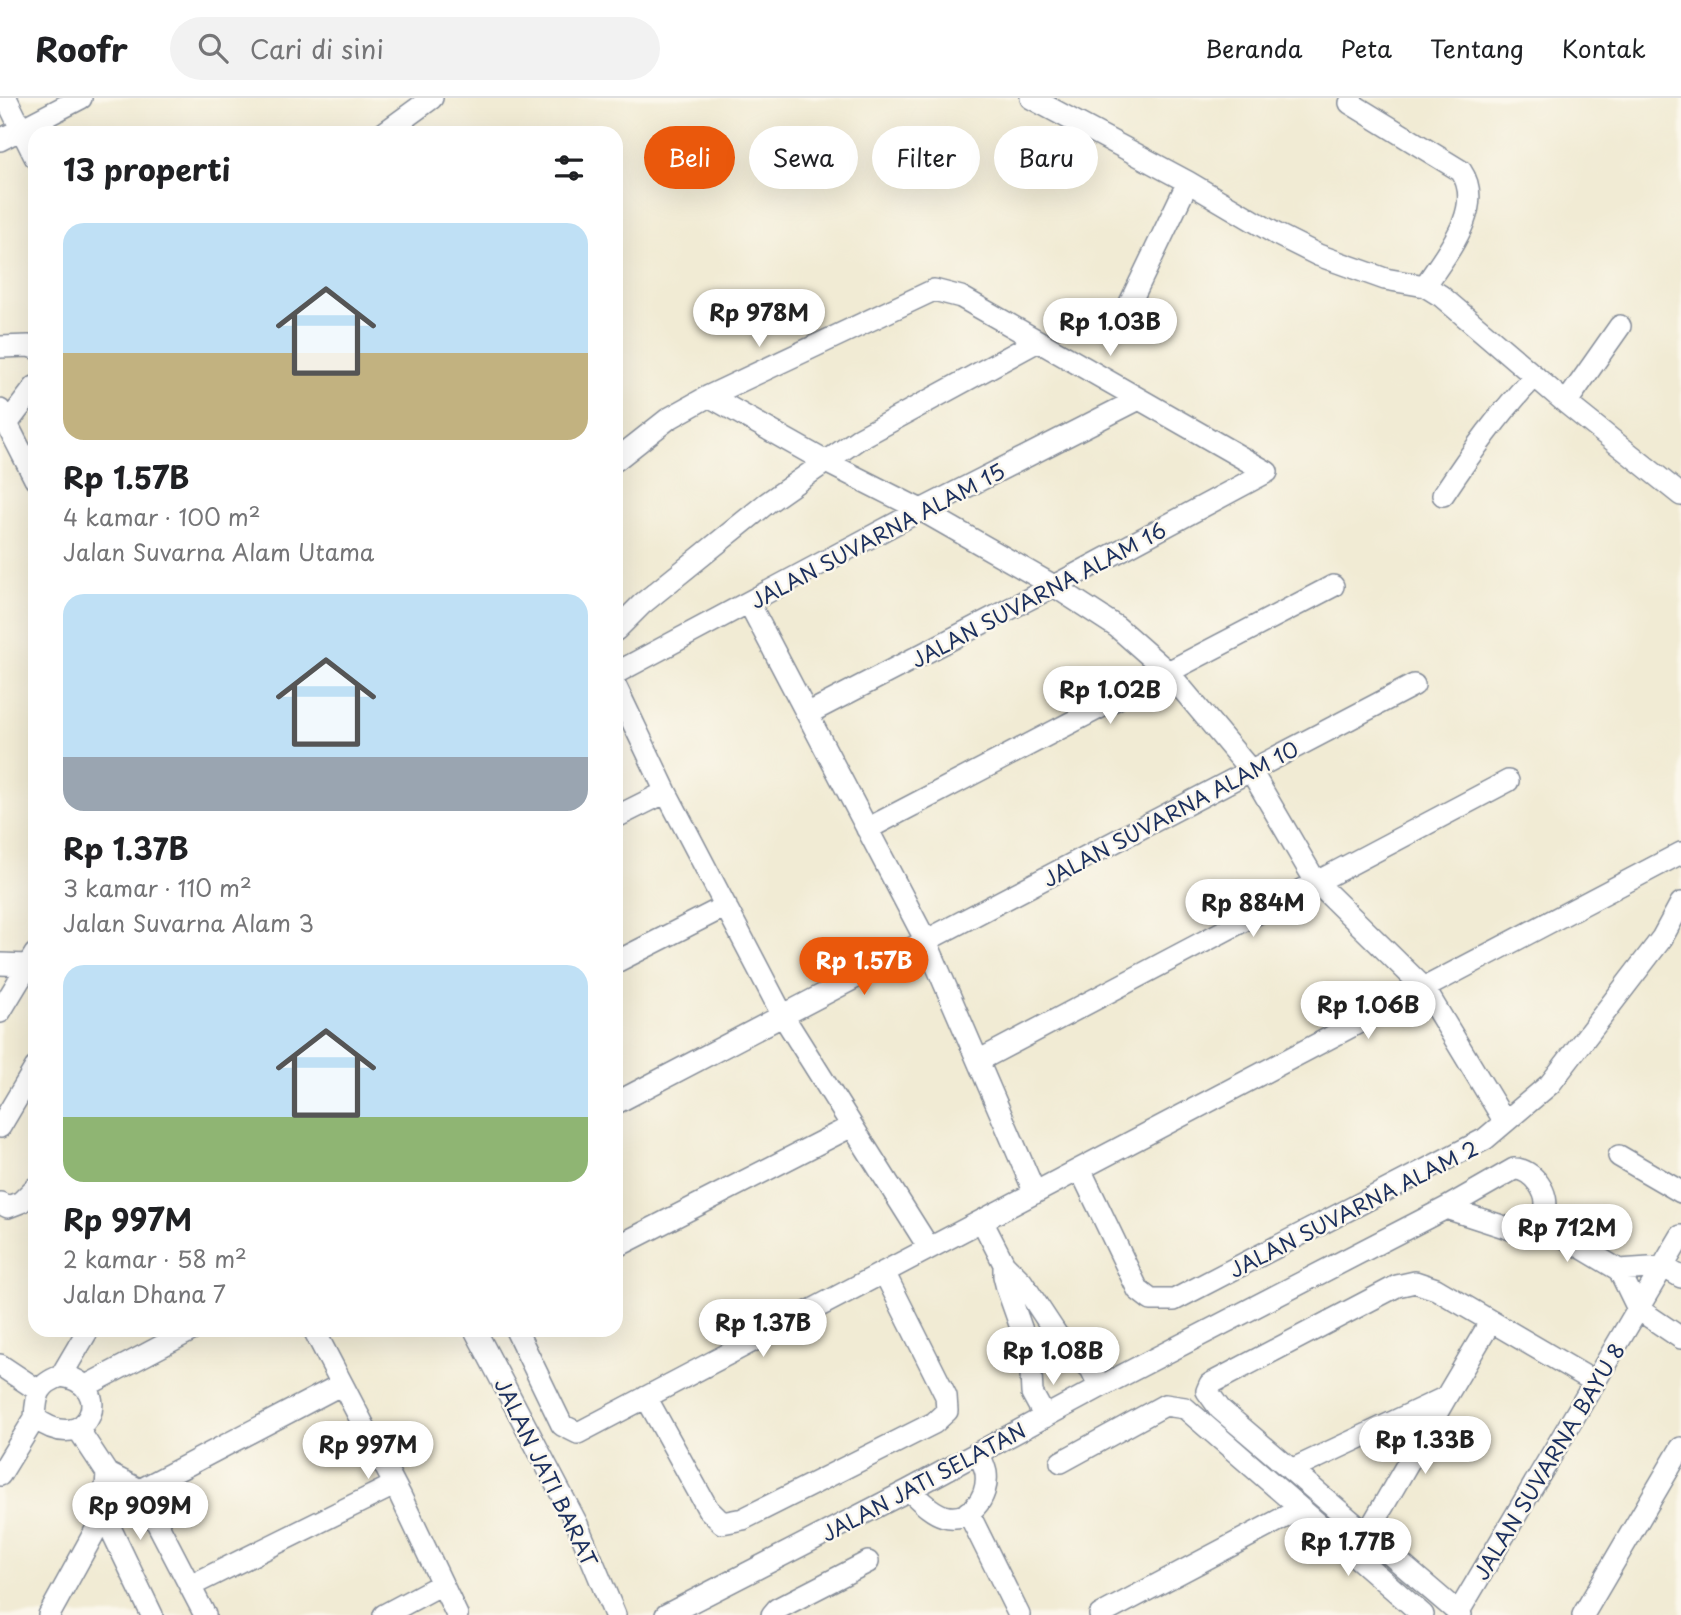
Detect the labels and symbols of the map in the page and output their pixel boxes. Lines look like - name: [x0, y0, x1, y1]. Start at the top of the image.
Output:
- pin: Rp 978M: [694, 289, 824, 349]
- pin: Rp 1.03B: [1038, 299, 1182, 358]
- street label: JALAN SUVARNA ALAM 15: [744, 454, 1010, 616]
- street label: JALAN SUVARNA ALAM 16: [905, 513, 1171, 675]
- pin: Rp 1.02B: [1038, 666, 1182, 726]
- street label: JALAN SUVARNA ALAM 10: [1036, 732, 1304, 894]
- pin: Rp 884M: [1188, 880, 1318, 939]
- pin: Rp 1.57B: [792, 937, 936, 997]
- pin: Rp 1.06B: [1296, 982, 1440, 1041]
- street label: JALAN SUVARNA ALAM 2: [1223, 1131, 1483, 1285]
- pin: Rp 712M: [1502, 1204, 1632, 1264]
- pin: Rp 1.37B: [691, 1300, 835, 1359]
- pin: Rp 1.08B: [981, 1328, 1125, 1387]
- street label: JALAN SUVARNA BAYU 8: [1464, 1336, 1632, 1586]
- street label: JALAN JATI BARAT: [487, 1372, 607, 1573]
- street label: JALAN JATI SELATAN: [815, 1413, 1031, 1549]
- pin: Rp 1.33B: [1353, 1416, 1497, 1476]
- pin: Rp 997M: [303, 1422, 433, 1481]
- pin: Rp 909M: [75, 1482, 205, 1542]
- pin: Rp 1.77B: [1276, 1518, 1420, 1578]

